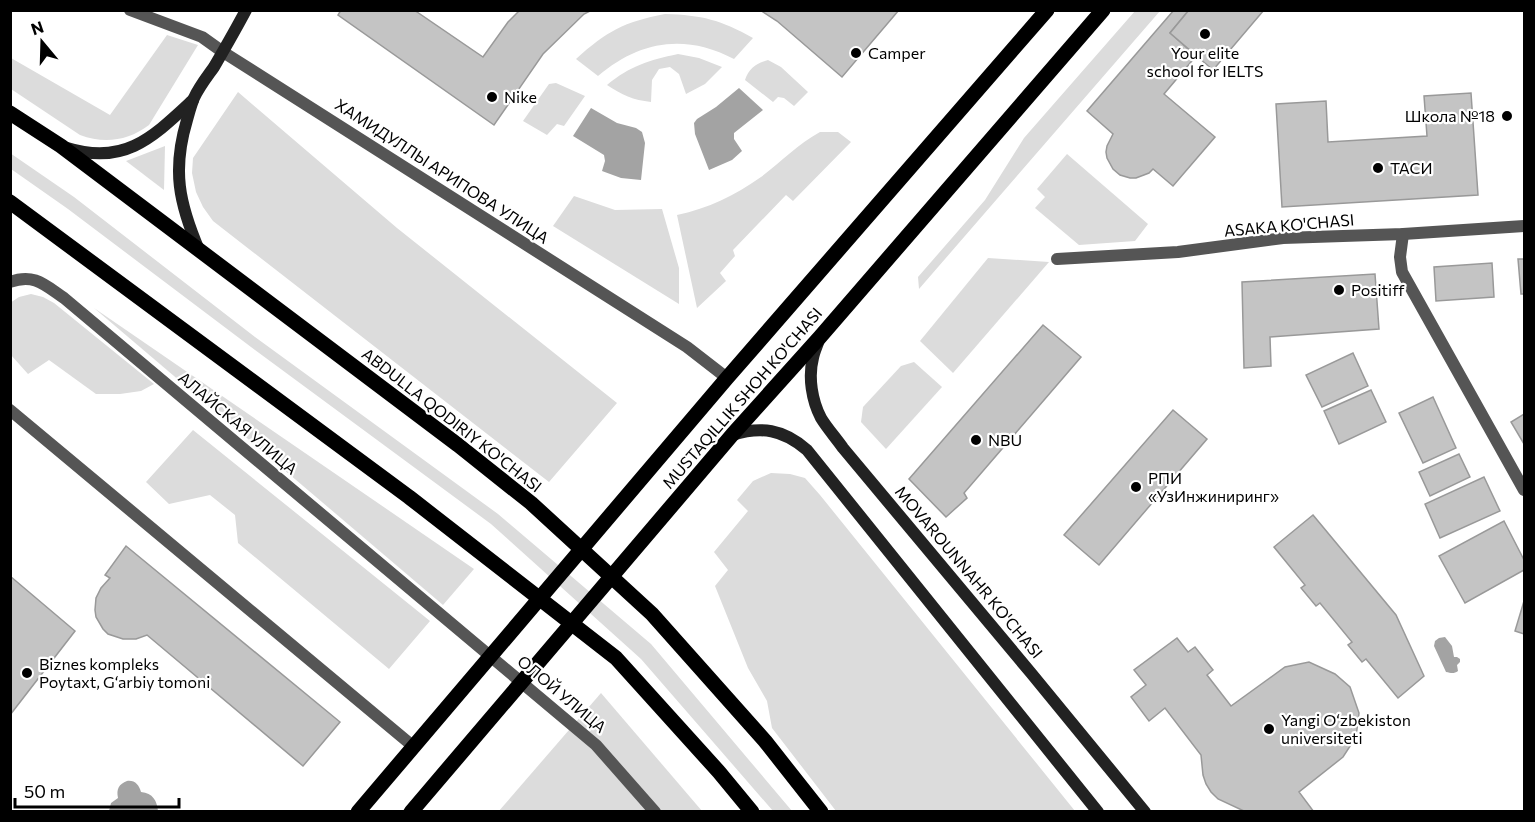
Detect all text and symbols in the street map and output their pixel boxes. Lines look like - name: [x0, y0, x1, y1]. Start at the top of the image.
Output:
- north arrow: [12, 12, 72, 72]
- text: N: [28, 16, 46, 38]
- marker: Your elite school for IELTS: [1198, 27, 1212, 41]
- place label: Camper: [868, 43, 926, 62]
- place label: Your elite school for IELTS: [1147, 43, 1263, 80]
- marker: Camper: [849, 46, 863, 60]
- place label: Nike: [504, 87, 537, 106]
- marker: Nike: [485, 90, 499, 104]
- street label: ХАМИДУЛЛЫ АРИПОВА УЛИЦА: [332, 94, 553, 247]
- place label: Школа №18: [1405, 106, 1495, 125]
- marker: Школа №18: [1500, 109, 1514, 123]
- place label: ТАСИ: [1390, 158, 1432, 177]
- marker: ТАСИ: [1371, 161, 1385, 175]
- street label: ASAKA KO'CHASI: [1223, 209, 1355, 240]
- place label: Positiff: [1351, 280, 1405, 299]
- marker: Positiff: [1332, 283, 1346, 297]
- street label: MUSTAQILLIK SHOH KO'CHASI: [658, 303, 825, 492]
- street label: ABDULLA QODIRIY KO'CHASI: [359, 344, 546, 496]
- street label: АЛАЙСКАЯ УЛИЦА: [175, 367, 302, 478]
- place label: NBU: [988, 430, 1022, 449]
- marker: NBU: [969, 433, 983, 447]
- place label: РПИ «УзИнжиниринг»: [1148, 468, 1279, 505]
- marker: РПИ «УзИнжиниринг»: [1129, 480, 1143, 494]
- street label: MOVAROUNNAHR KO'CHASI: [892, 482, 1047, 662]
- street label: ОЛОЙ УЛИЦА: [514, 651, 610, 736]
- place label: Biznes kompleks Poytaxt, G‘arbiy tomoni: [39, 654, 210, 691]
- marker: Biznes kompleks Poytaxt, G‘arbiy tomoni: [20, 666, 34, 680]
- place label: Yangi Oʻzbekiston universiteti: [1281, 710, 1411, 747]
- marker: Yangi Oʻzbekiston universiteti: [1262, 722, 1276, 736]
- scale bar: [15, 771, 178, 809]
- text: 50 m: [24, 780, 65, 802]

